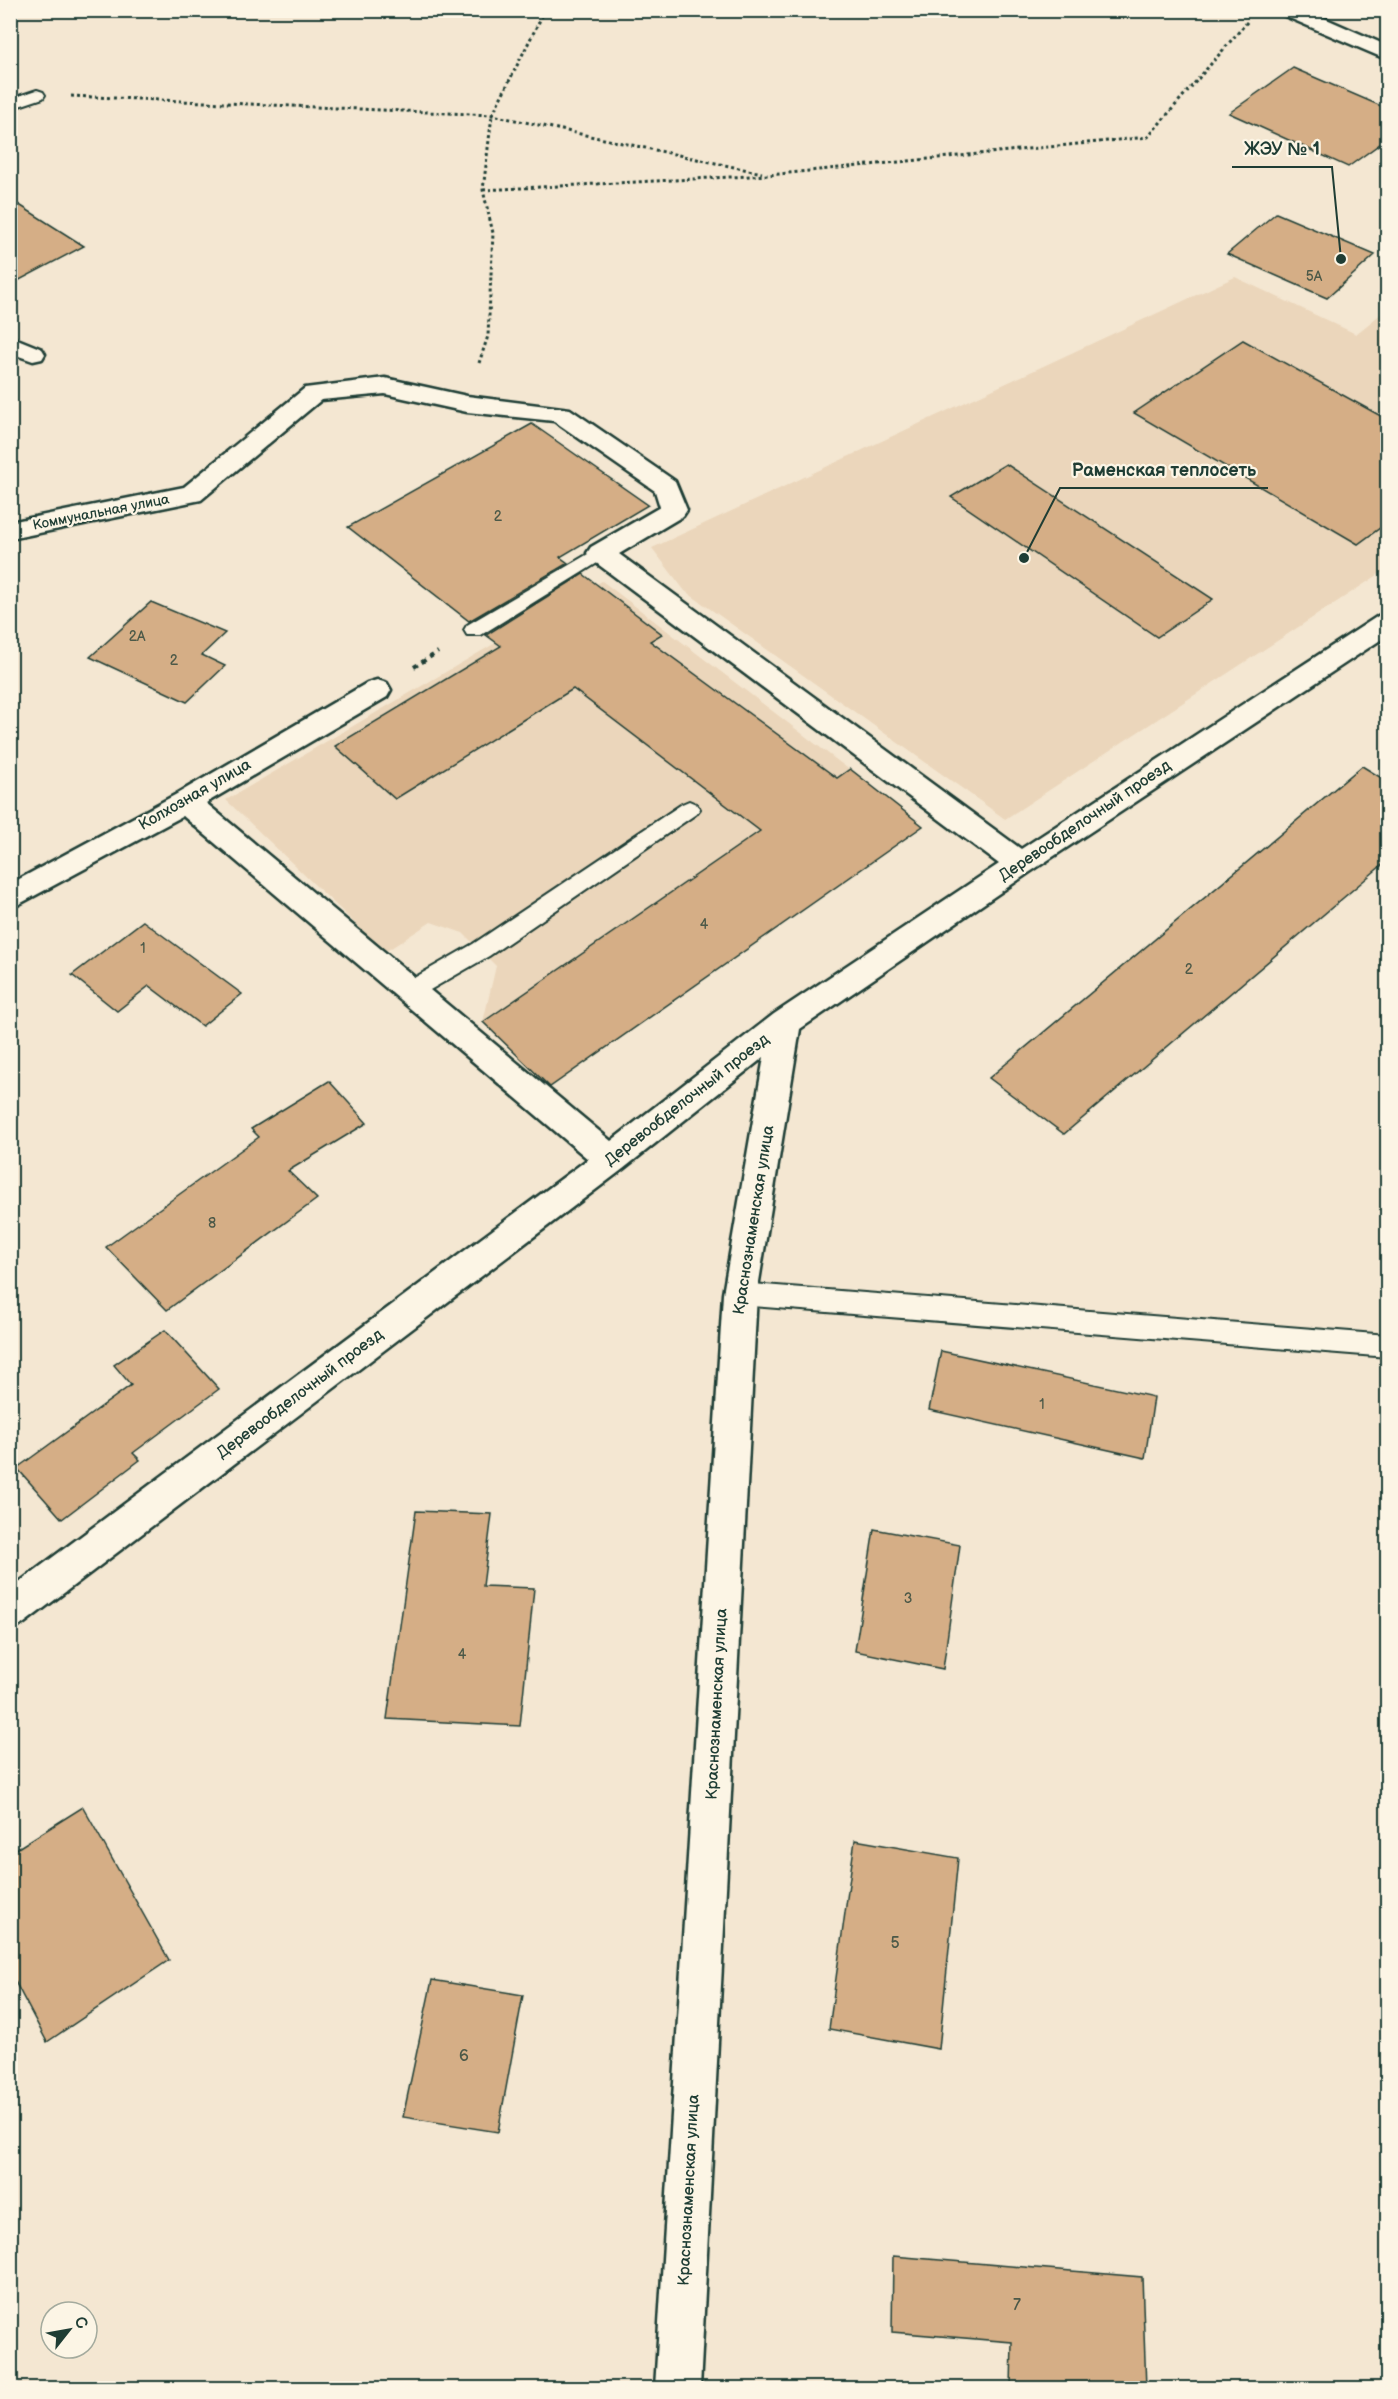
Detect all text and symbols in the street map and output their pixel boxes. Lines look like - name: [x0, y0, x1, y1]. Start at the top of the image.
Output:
- callout: ЖЭУ № 1: [1232, 131, 1332, 167]
- text: ЖЭУ № 1: [1244, 139, 1320, 160]
- house number: 5А: [1306, 268, 1323, 285]
- callout: Раменская теплосеть: [1060, 452, 1268, 488]
- text: Раменская теплосеть: [1072, 460, 1257, 481]
- street label: Коммунальная улица: [31, 490, 171, 534]
- house number: 2: [494, 508, 503, 525]
- house number: 2А: [129, 628, 146, 645]
- house number: 2: [170, 652, 179, 669]
- street label: Колхозная улица: [135, 755, 255, 835]
- street label: Деревообделочный проезд: [995, 756, 1175, 886]
- house number: 4: [700, 916, 709, 933]
- house number: 1: [140, 940, 146, 957]
- house number: 2: [1185, 961, 1194, 978]
- street label: Деревообделочный проезд: [601, 1030, 773, 1170]
- street label: Краснознаменская улица: [730, 1123, 778, 1316]
- house number: 8: [208, 1215, 216, 1232]
- street label: Деревообделочный проезд: [213, 1325, 387, 1463]
- house number: 1: [1039, 1396, 1045, 1413]
- house number: 3: [904, 1590, 912, 1607]
- street label: Краснознаменская улица: [702, 1607, 732, 1800]
- house number: 4: [458, 1646, 467, 1663]
- house number: 5: [890, 1934, 900, 1953]
- house number: 6: [459, 2047, 469, 2066]
- street label: Краснознаменская улица: [674, 2093, 704, 2286]
- house number: 7: [1013, 2296, 1021, 2315]
- north arrow: [39, 2300, 99, 2360]
- text: С: [70, 2313, 92, 2333]

